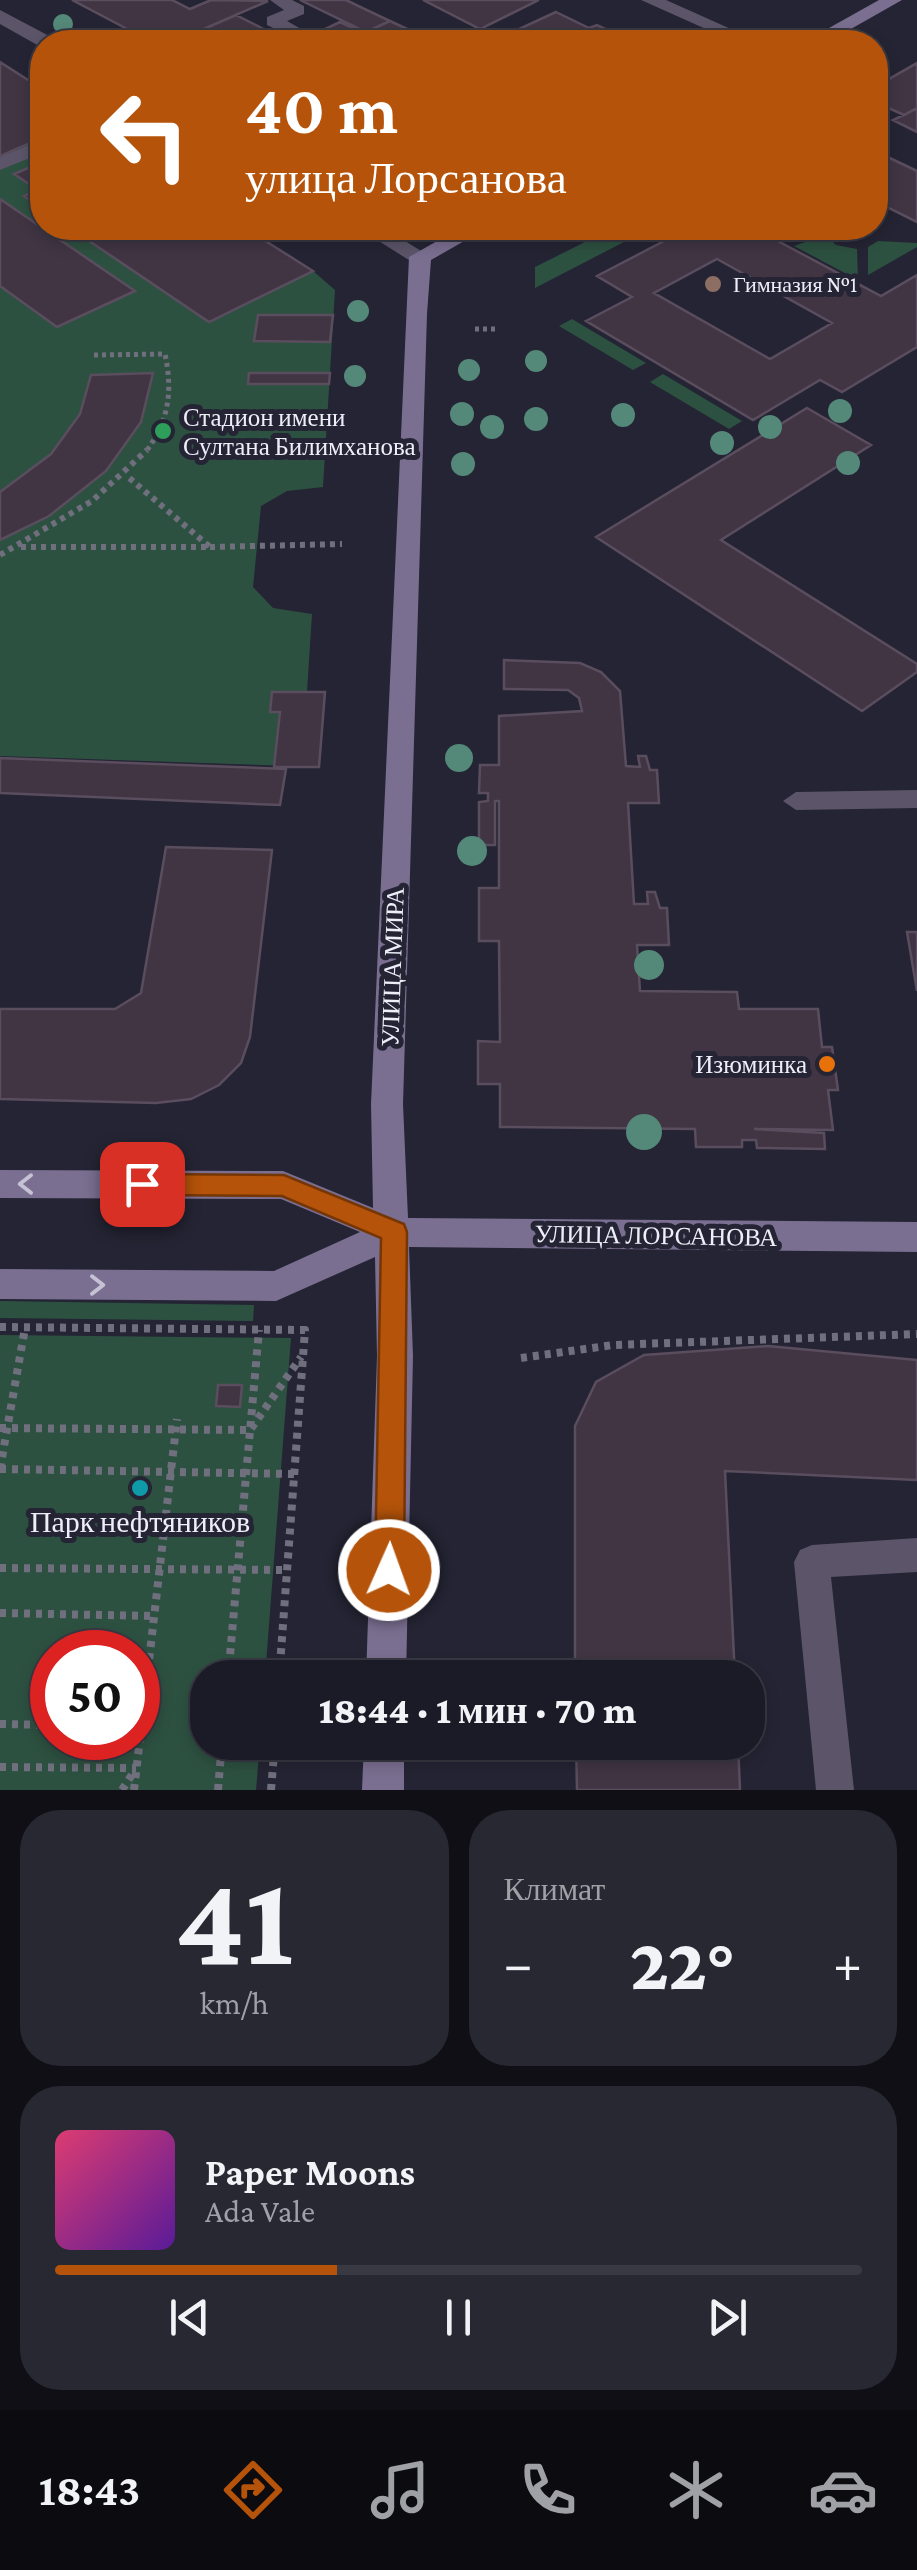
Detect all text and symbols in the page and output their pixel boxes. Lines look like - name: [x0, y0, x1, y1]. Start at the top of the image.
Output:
- icon: left: [80, 70, 210, 200]
- text: 40 m: [245, 70, 398, 148]
- text: улица Лорсанова: [245, 153, 567, 203]
- place label: Гимназия №1: [733, 272, 857, 297]
- marker: Гимназия №1: [702, 273, 724, 295]
- place label: Стадион имени Султана Билимханова: [183, 404, 416, 460]
- marker: Стадион имени Султана Билимханова: [152, 420, 174, 442]
- street label: УЛИЦА МИРА: [376, 887, 409, 1047]
- place label: Изюминка: [695, 1051, 807, 1078]
- marker: Изюминка: [816, 1053, 838, 1075]
- pin: [100, 1142, 185, 1227]
- icon: arrive: [115, 1157, 170, 1212]
- one-way arrow: [18, 1173, 34, 1195]
- street label: УЛИЦА ЛОРСАНОВА: [534, 1220, 778, 1251]
- one-way arrow: [90, 1274, 106, 1296]
- marker: Парк нефтяников: [129, 1477, 151, 1499]
- place label: Парк нефтяников: [30, 1505, 250, 1538]
- position arrow: [337, 1518, 441, 1622]
- speed limit sign: 50: [30, 1630, 160, 1760]
- text: 18:44 · 1 мин · 70 m: [319, 1689, 636, 1731]
- text: 41: [175, 1847, 294, 1992]
- text: Климат: [504, 1871, 605, 1907]
- text: 22°: [630, 1922, 736, 2005]
- text: −: [504, 1933, 533, 1994]
- text: +: [833, 1933, 862, 1994]
- text: km/h: [200, 1985, 269, 2021]
- text: Paper Moons: [205, 2151, 415, 2193]
- text: Ada Vale: [205, 2193, 315, 2229]
- icon: previous: [162, 2290, 217, 2345]
- icon: pause: [431, 2290, 486, 2345]
- icon: next: [700, 2290, 755, 2345]
- icon: directions: [218, 2455, 288, 2525]
- icon: music: [365, 2455, 435, 2525]
- icon: phone: [513, 2455, 583, 2525]
- icon: climate: [661, 2455, 731, 2525]
- icon: car: [808, 2455, 878, 2525]
- text: 18:43: [39, 2465, 140, 2515]

